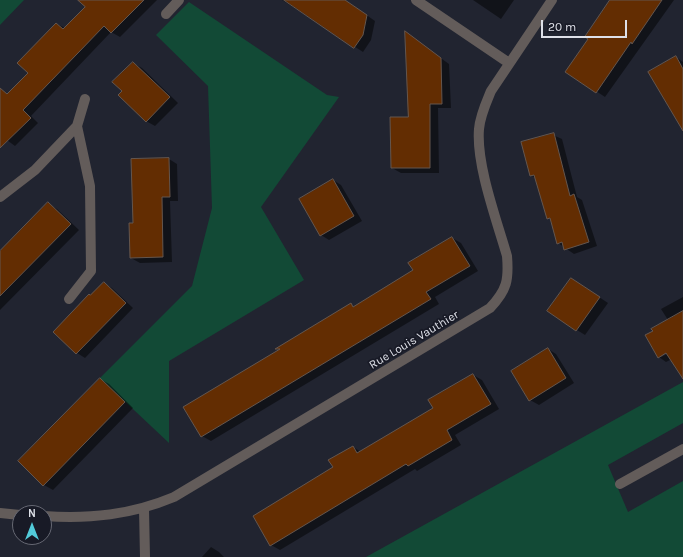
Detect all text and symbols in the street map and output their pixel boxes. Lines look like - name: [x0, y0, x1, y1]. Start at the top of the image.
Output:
- scale bar: [543, 12, 629, 38]
- text: 20 m: [548, 20, 576, 34]
- street label: Rue Louis Vauthier: [367, 308, 461, 372]
- north arrow: [12, 505, 52, 545]
- text: N: [28, 507, 36, 520]

